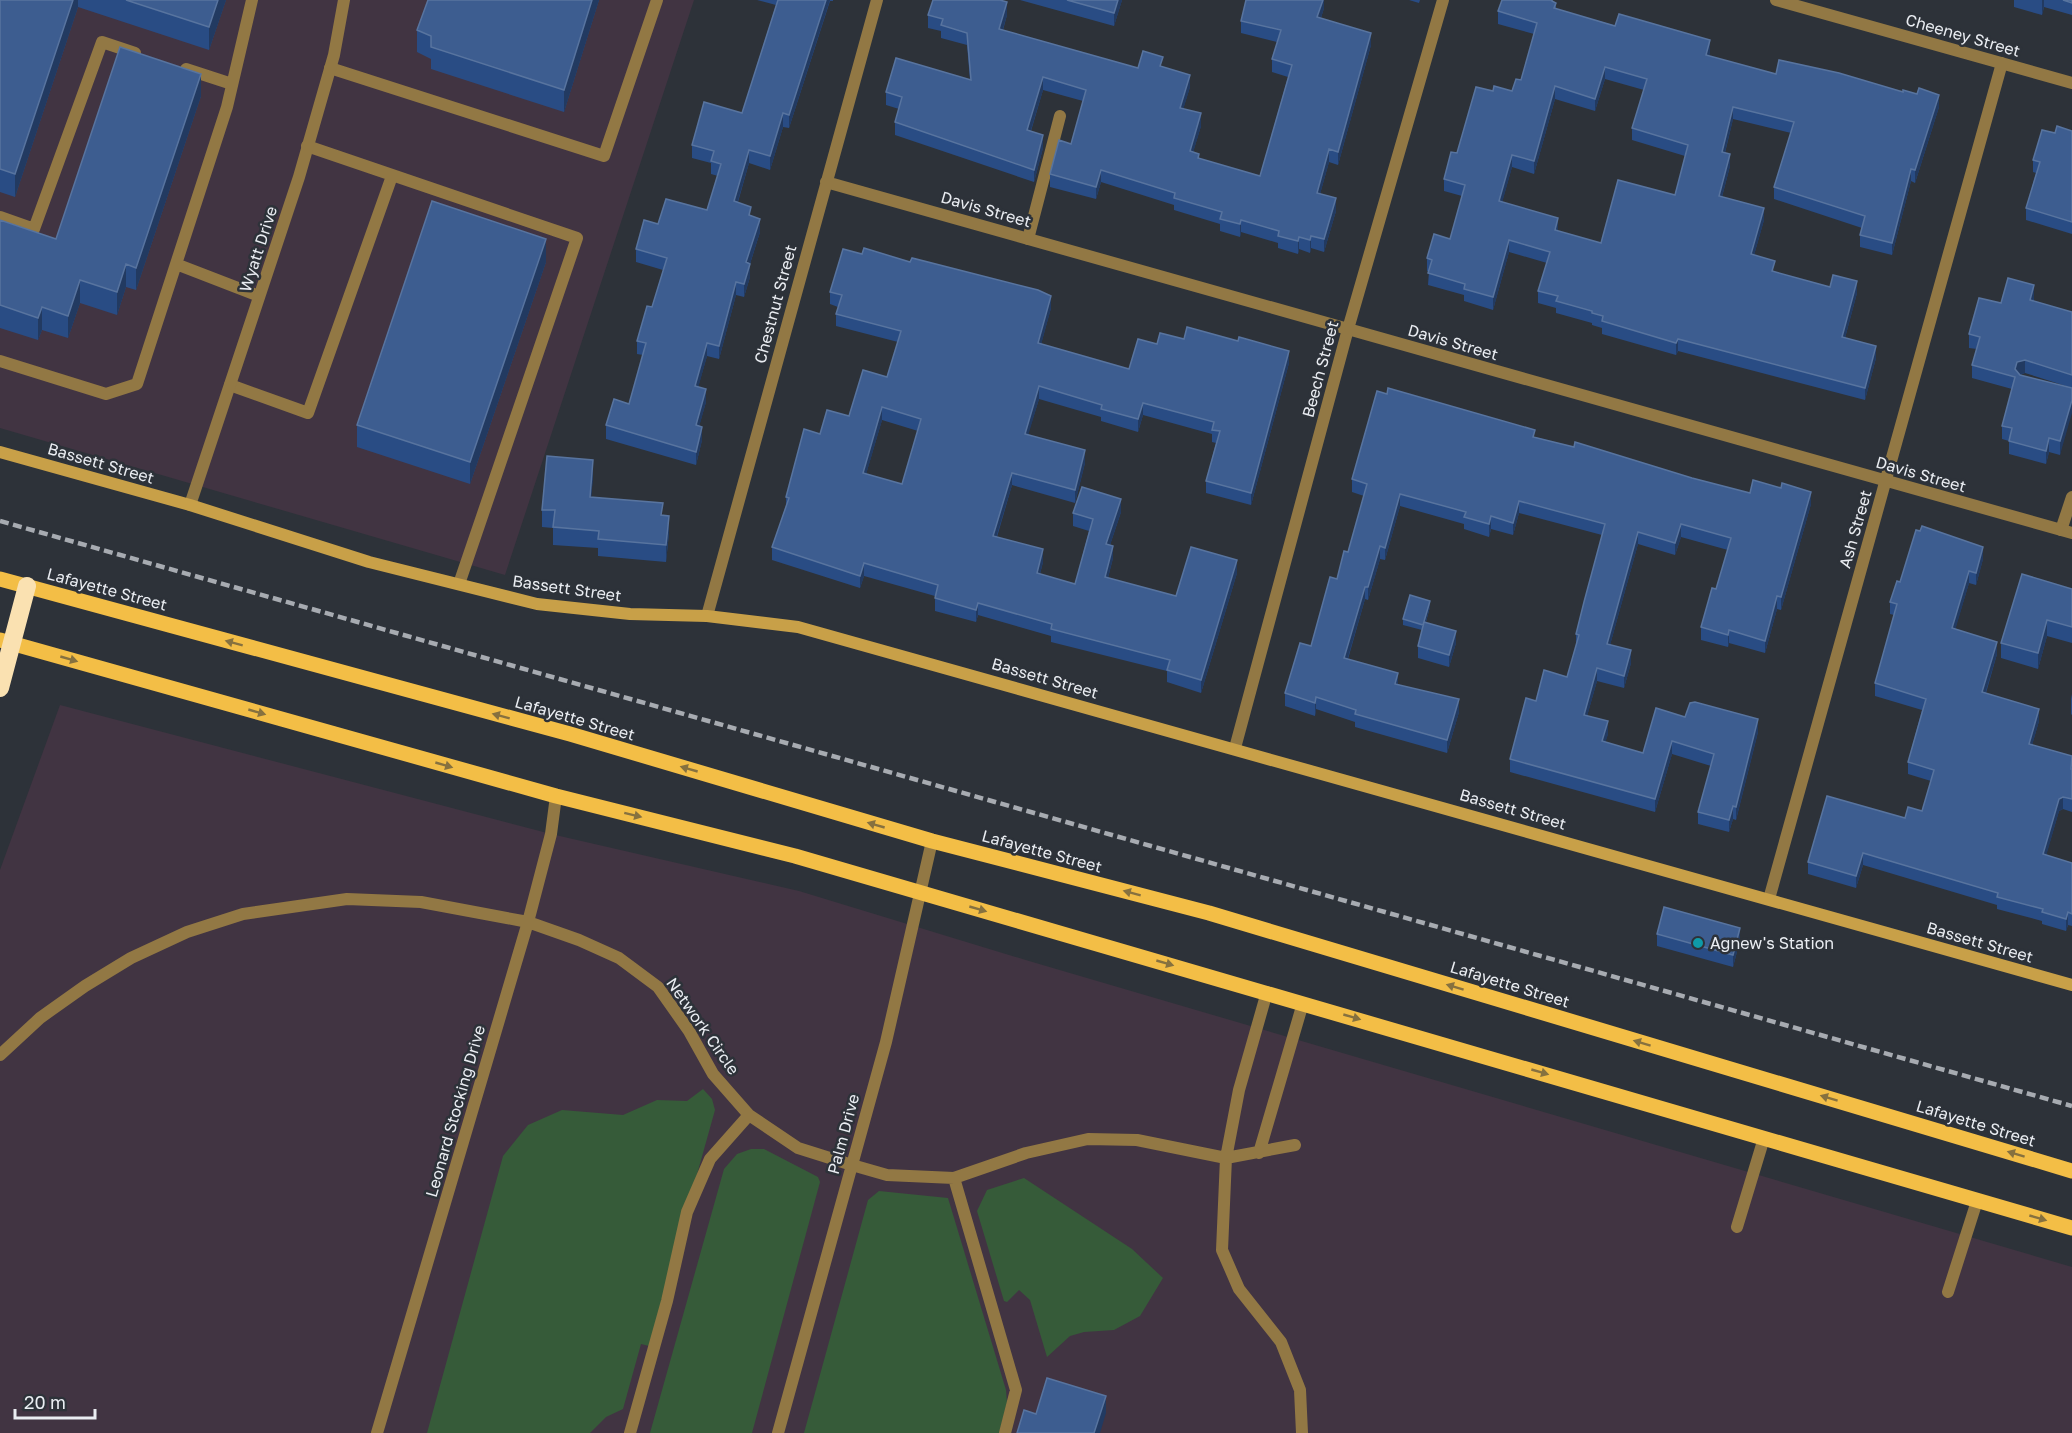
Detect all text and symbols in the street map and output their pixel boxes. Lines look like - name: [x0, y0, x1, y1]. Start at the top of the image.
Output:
- street label: Cheeney Street: [1903, 9, 2023, 61]
- street label: Davis Street: [939, 187, 1033, 231]
- street label: Wyatt Drive: [235, 204, 281, 294]
- street label: Chestnut Street: [750, 242, 800, 366]
- street label: Beech Street: [1298, 319, 1342, 419]
- street label: Davis Street: [1406, 320, 1500, 364]
- street label: Bassett Street: [45, 438, 157, 488]
- street label: Davis Street: [1874, 452, 1968, 496]
- street label: Ash Street: [1834, 488, 1876, 570]
- street label: Lafayette Street: [45, 563, 169, 615]
- street label: Bassett Street: [511, 570, 623, 606]
- one-way arrow: [225, 637, 243, 647]
- street label: Bassett Street: [989, 653, 1101, 703]
- one-way arrow: [60, 655, 78, 664]
- street label: Lafayette Street: [513, 691, 637, 745]
- one-way arrow: [248, 708, 266, 717]
- one-way arrow: [492, 710, 510, 720]
- one-way arrow: [435, 761, 453, 770]
- one-way arrow: [680, 764, 698, 774]
- street label: Bassett Street: [1457, 784, 1569, 834]
- one-way arrow: [623, 811, 642, 821]
- one-way arrow: [867, 820, 885, 829]
- street label: Lafayette Street: [980, 825, 1104, 877]
- one-way arrow: [1123, 888, 1142, 898]
- one-way arrow: [969, 905, 987, 915]
- street label: Bassett Street: [1924, 917, 2036, 967]
- place label: Agnew's Station: [1710, 933, 1834, 953]
- marker: Agnew's Station: [1691, 936, 1705, 950]
- street label: Lafayette Street: [1448, 956, 1572, 1012]
- one-way arrow: [1156, 959, 1174, 968]
- street label: Network Circle: [662, 974, 744, 1078]
- one-way arrow: [1446, 982, 1464, 991]
- one-way arrow: [1344, 1013, 1362, 1022]
- street label: Leonard Stocking Drive: [421, 1023, 489, 1199]
- one-way arrow: [1633, 1038, 1651, 1047]
- one-way arrow: [1531, 1068, 1549, 1077]
- street label: Palm Drive: [823, 1092, 863, 1176]
- one-way arrow: [1820, 1093, 1838, 1102]
- street label: Lafayette Street: [1914, 1095, 2038, 1151]
- one-way arrow: [2007, 1149, 2025, 1158]
- one-way arrow: [2029, 1214, 2047, 1223]
- scale bar: [15, 1382, 94, 1420]
- text: 20 m: [24, 1391, 66, 1413]

